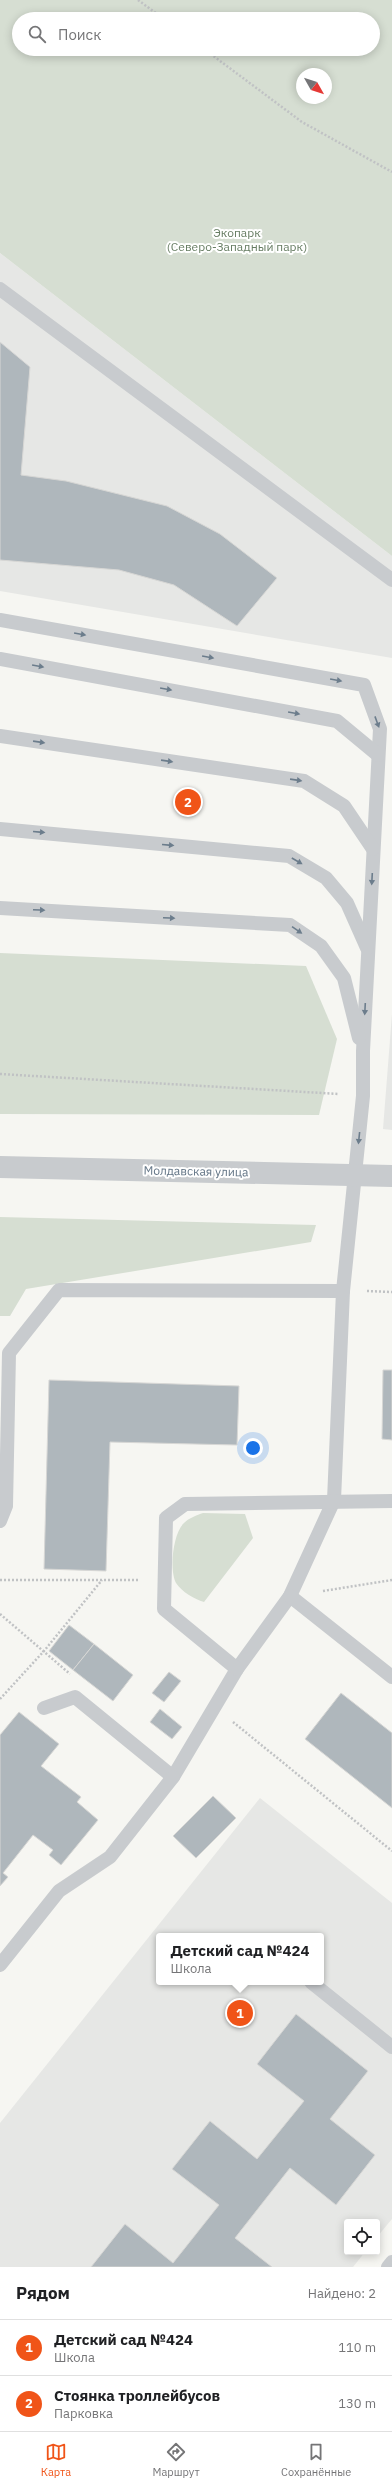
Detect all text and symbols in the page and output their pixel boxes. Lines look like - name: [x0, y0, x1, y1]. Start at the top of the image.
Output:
- search box: [12, 12, 380, 56]
- icon: search: [26, 23, 48, 45]
- text: Поиск: [58, 25, 101, 44]
- north arrow: [296, 68, 332, 104]
- park label: Экопарк (Северо-Западный парк): [167, 225, 307, 254]
- one-way arrow: [74, 631, 86, 637]
- one-way arrow: [202, 654, 214, 660]
- one-way arrow: [32, 663, 44, 669]
- one-way arrow: [330, 677, 342, 683]
- one-way arrow: [160, 687, 172, 693]
- one-way arrow: [288, 710, 300, 716]
- one-way arrow: [375, 716, 381, 728]
- one-way arrow: [33, 739, 45, 745]
- one-way arrow: [161, 758, 173, 764]
- one-way arrow: [290, 777, 302, 783]
- pin: 2: [175, 787, 201, 817]
- one-way arrow: [33, 829, 45, 836]
- one-way arrow: [162, 841, 174, 848]
- one-way arrow: [291, 857, 303, 864]
- one-way arrow: [369, 873, 375, 886]
- one-way arrow: [33, 907, 45, 914]
- one-way arrow: [163, 914, 175, 921]
- one-way arrow: [292, 926, 302, 934]
- one-way arrow: [362, 1003, 369, 1015]
- one-way arrow: [356, 1132, 362, 1144]
- street label: Молдавская улица: [143, 1163, 249, 1179]
- your location: [243, 1438, 263, 1458]
- popup: [156, 1933, 324, 1985]
- text: Детский сад №424: [171, 1941, 309, 1960]
- text: Школа: [171, 1960, 211, 1977]
- pin: 1: [227, 1998, 253, 2028]
- map controls: [344, 2219, 380, 2255]
- button: locate: [344, 2219, 380, 2255]
- text: Рядом: [16, 2282, 70, 2304]
- text: Найдено: 2: [308, 2285, 376, 2302]
- text: Детский сад №424: [54, 2330, 193, 2349]
- text: 1: [25, 2339, 33, 2356]
- text: 110 m: [338, 2339, 376, 2356]
- text: Школа: [54, 2349, 95, 2366]
- text: Стоянка троллейбусов: [54, 2386, 220, 2405]
- text: 2: [25, 2395, 33, 2412]
- text: 130 m: [338, 2395, 376, 2412]
- text: Парковка: [54, 2405, 113, 2422]
- tab: Карта: [41, 2441, 71, 2479]
- tab: Маршрут: [153, 2441, 200, 2479]
- tab: Сохранённые: [281, 2441, 351, 2479]

